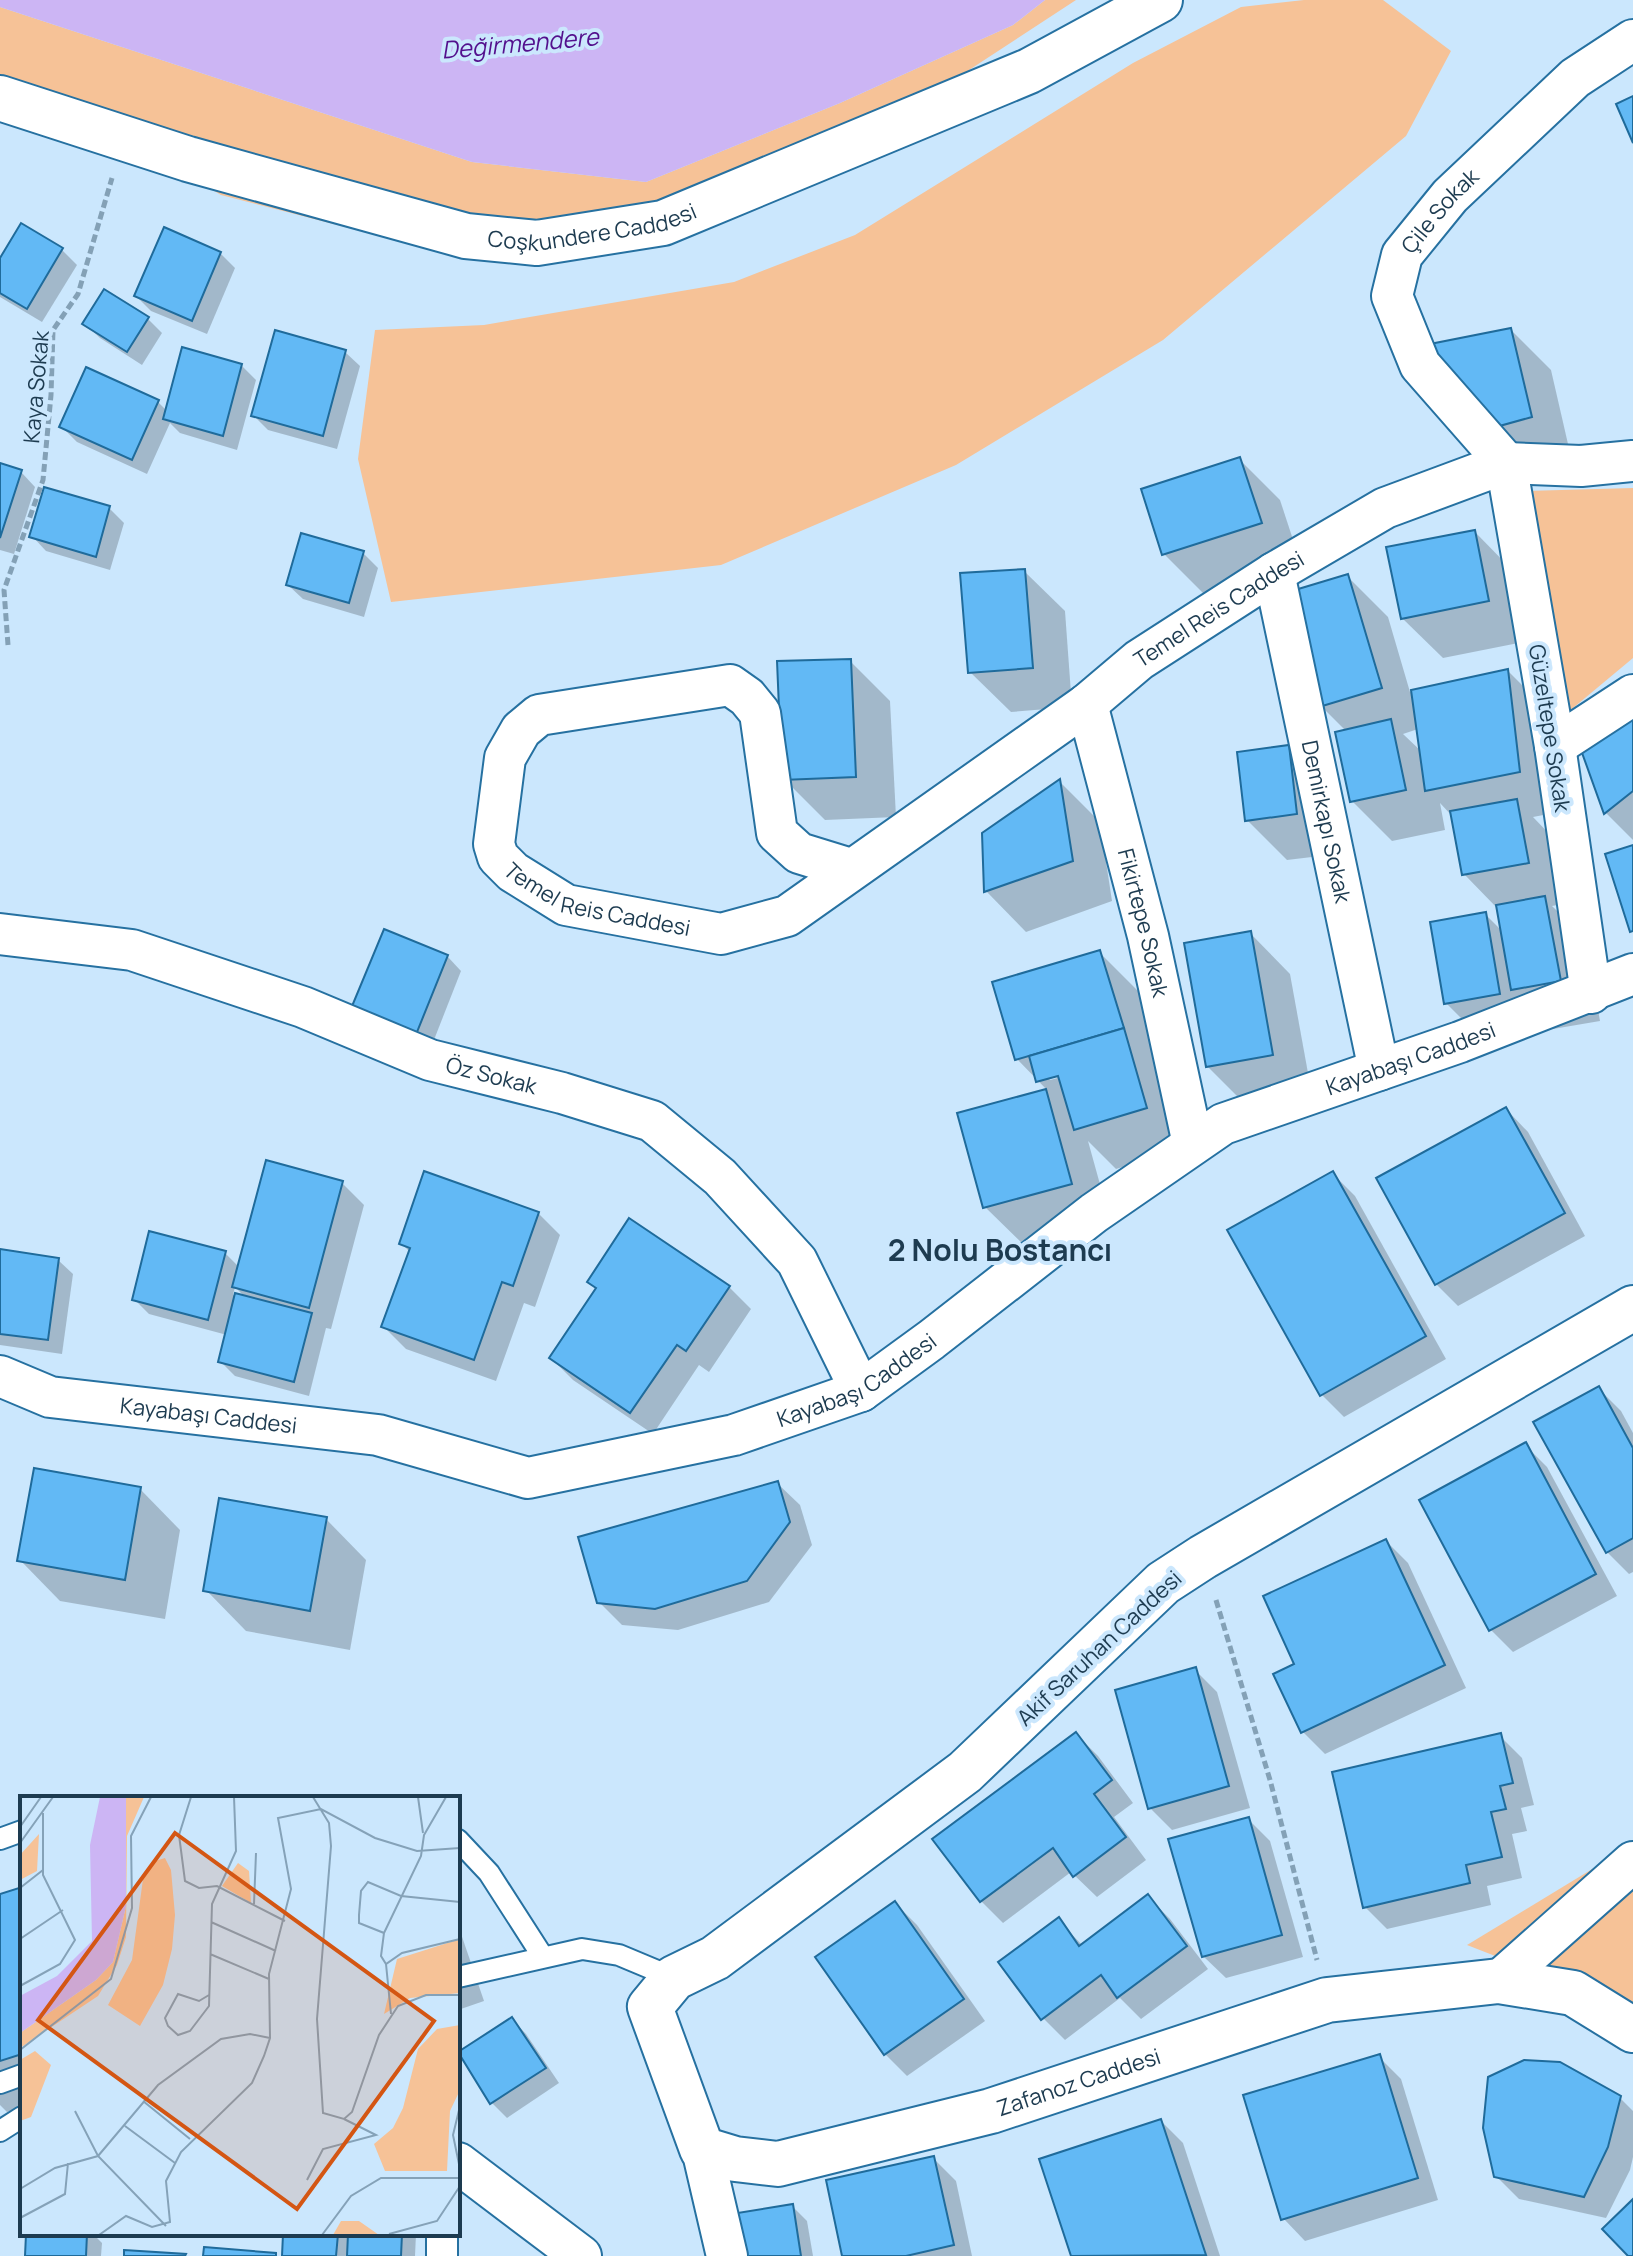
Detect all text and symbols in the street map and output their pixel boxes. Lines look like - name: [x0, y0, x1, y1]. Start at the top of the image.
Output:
- water label: Değirmendere: [440, 19, 602, 66]
- street label: Çile Sokak: [1394, 161, 1486, 260]
- street label: Coşkundere Caddesi: [486, 196, 701, 258]
- street label: Kaya Sokak: [16, 328, 56, 445]
- street label: Temel Reis Caddesi: [1128, 544, 1309, 674]
- street label: Güzeltepe Sokak: [1522, 642, 1578, 815]
- street label: Demirkapı Sokak: [1295, 737, 1359, 907]
- street label: Fikirtepe Sokak: [1111, 845, 1176, 1001]
- street label: Temel Reis Caddesi: [497, 856, 693, 943]
- street label: Kayabaşı Caddesi: [1322, 1015, 1500, 1102]
- street label: Öz Sokak: [443, 1050, 541, 1101]
- district label: 2 Nolu Bostancı: [888, 1229, 1112, 1270]
- street label: Kayabaşı Caddesi: [773, 1326, 943, 1434]
- street label: Kayabaşı Caddesi: [119, 1390, 299, 1441]
- street label: Akif Saruhan Caddesi: [1010, 1564, 1188, 1732]
- inset map: [20, 1796, 460, 2236]
- street label: Zafanoz Caddesi: [993, 2041, 1164, 2123]

